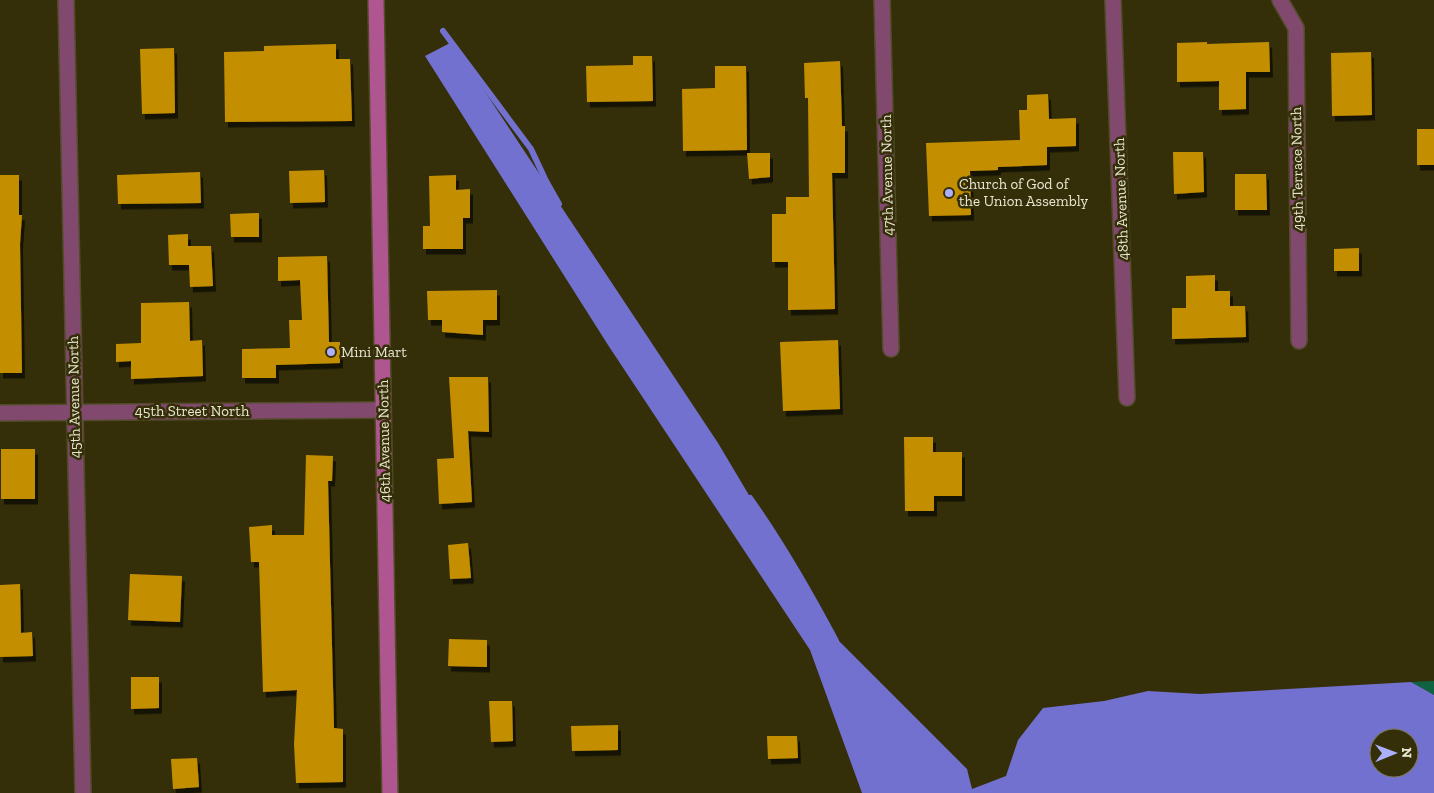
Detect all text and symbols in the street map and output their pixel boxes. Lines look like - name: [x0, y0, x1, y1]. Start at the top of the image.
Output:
- street label: 49th Terrace North: [1287, 106, 1307, 231]
- street label: 47th Avenue North: [877, 114, 897, 236]
- street label: 48th Avenue North: [1110, 137, 1132, 261]
- place label: Church of God of the Union Assembly: [959, 175, 1089, 210]
- marker: Church of God of the Union Assembly: [943, 187, 955, 199]
- street label: 45th Avenue North: [64, 335, 84, 458]
- place label: Mini Mart: [341, 343, 407, 361]
- marker: Mini Mart: [325, 346, 337, 358]
- street label: 46th Avenue North: [374, 379, 394, 502]
- street label: 45th Street North: [135, 402, 250, 420]
- north arrow: [1369, 728, 1419, 778]
- text: N: [1398, 747, 1415, 759]

